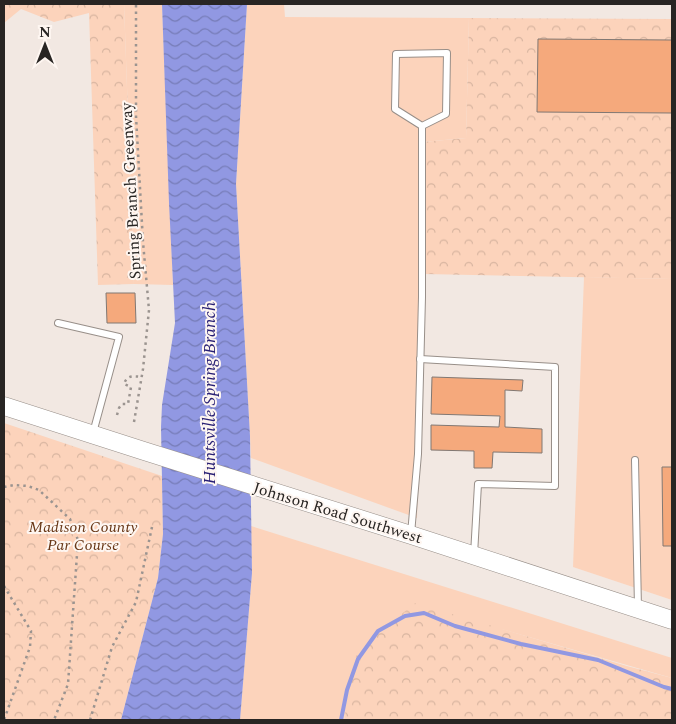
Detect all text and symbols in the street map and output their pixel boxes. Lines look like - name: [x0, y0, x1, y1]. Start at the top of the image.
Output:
- north arrow: [20, 20, 70, 70]
- text: N: [39, 22, 51, 43]
- street label: Spring Branch Greenway: [114, 101, 148, 280]
- water label: Huntsville Spring Branch: [196, 302, 223, 484]
- street label: Johnson Road Southwest: [250, 476, 425, 550]
- park label: Madison County Par Course: [28, 515, 138, 557]

